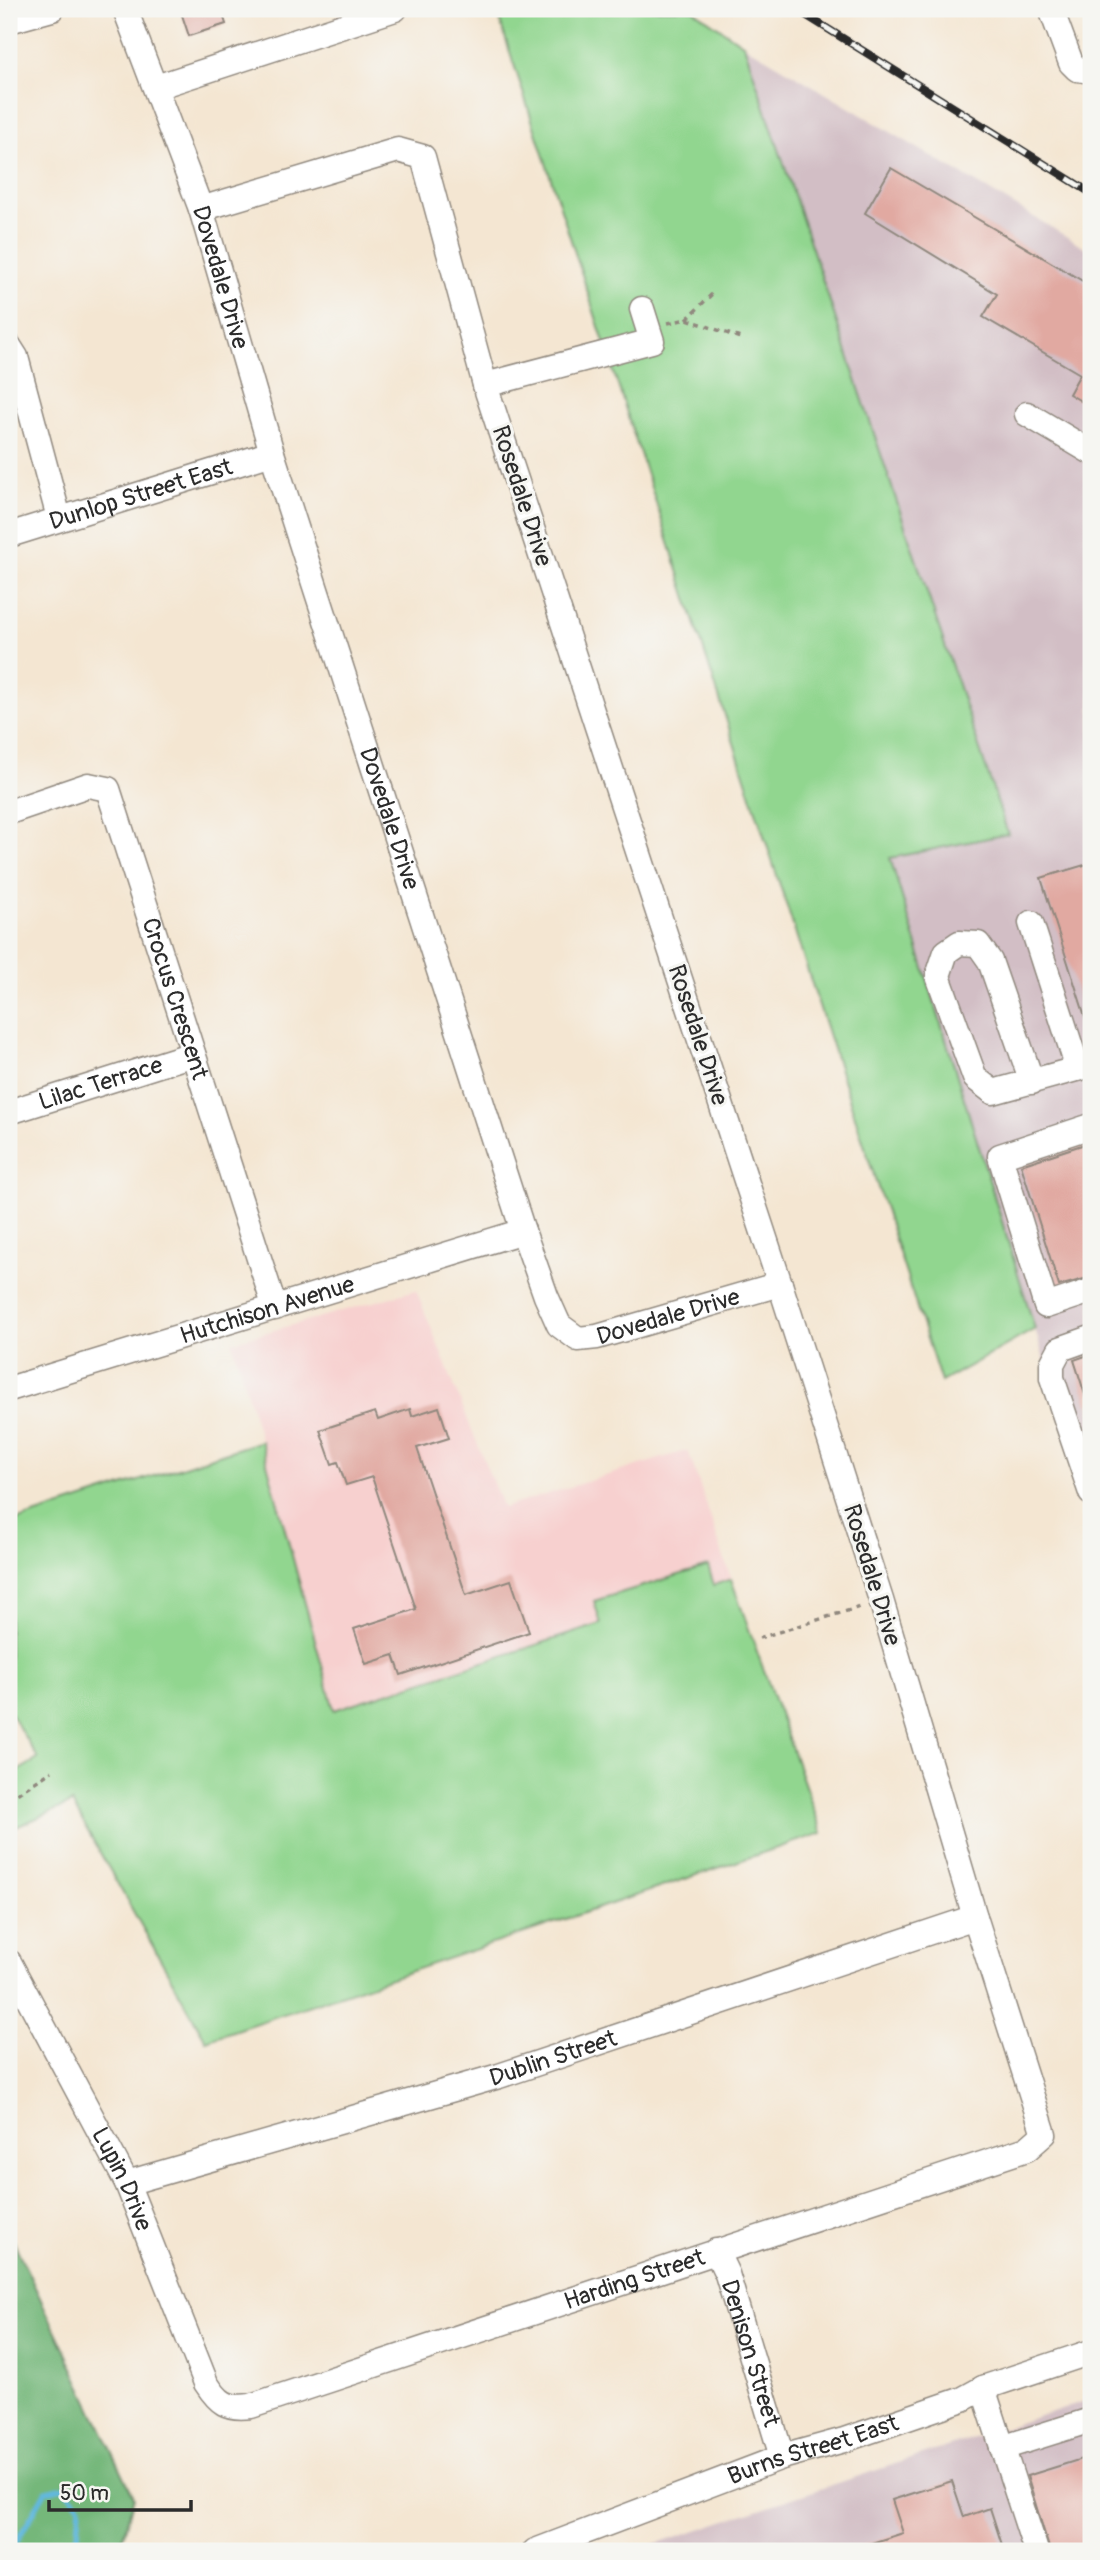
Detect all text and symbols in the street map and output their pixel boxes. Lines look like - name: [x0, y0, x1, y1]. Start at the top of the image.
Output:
- street label: Dovedale Drive: [186, 202, 255, 352]
- street label: Rosedale Drive: [486, 422, 558, 570]
- street label: Dunlop Street East: [46, 452, 236, 536]
- street label: Dovedale Drive: [353, 744, 426, 893]
- street label: Crocus Crescent: [136, 914, 215, 1083]
- street label: Rosedale Drive: [662, 961, 734, 1109]
- street label: Lilac Terrace: [35, 1050, 166, 1116]
- street label: Hutchison Avenue: [176, 1269, 358, 1350]
- street label: Dovedale Drive: [593, 1282, 743, 1351]
- street label: Rosedale Drive: [837, 1501, 907, 1649]
- street label: Dublin Street: [486, 2023, 621, 2092]
- street label: Lupin Drive: [85, 2122, 159, 2235]
- street label: Harding Street: [560, 2242, 708, 2316]
- street label: Denison Street: [715, 2276, 787, 2430]
- street label: Burns Street East: [723, 2408, 902, 2491]
- scale bar: [49, 2469, 191, 2513]
- text: 50 m: [60, 2480, 109, 2507]

